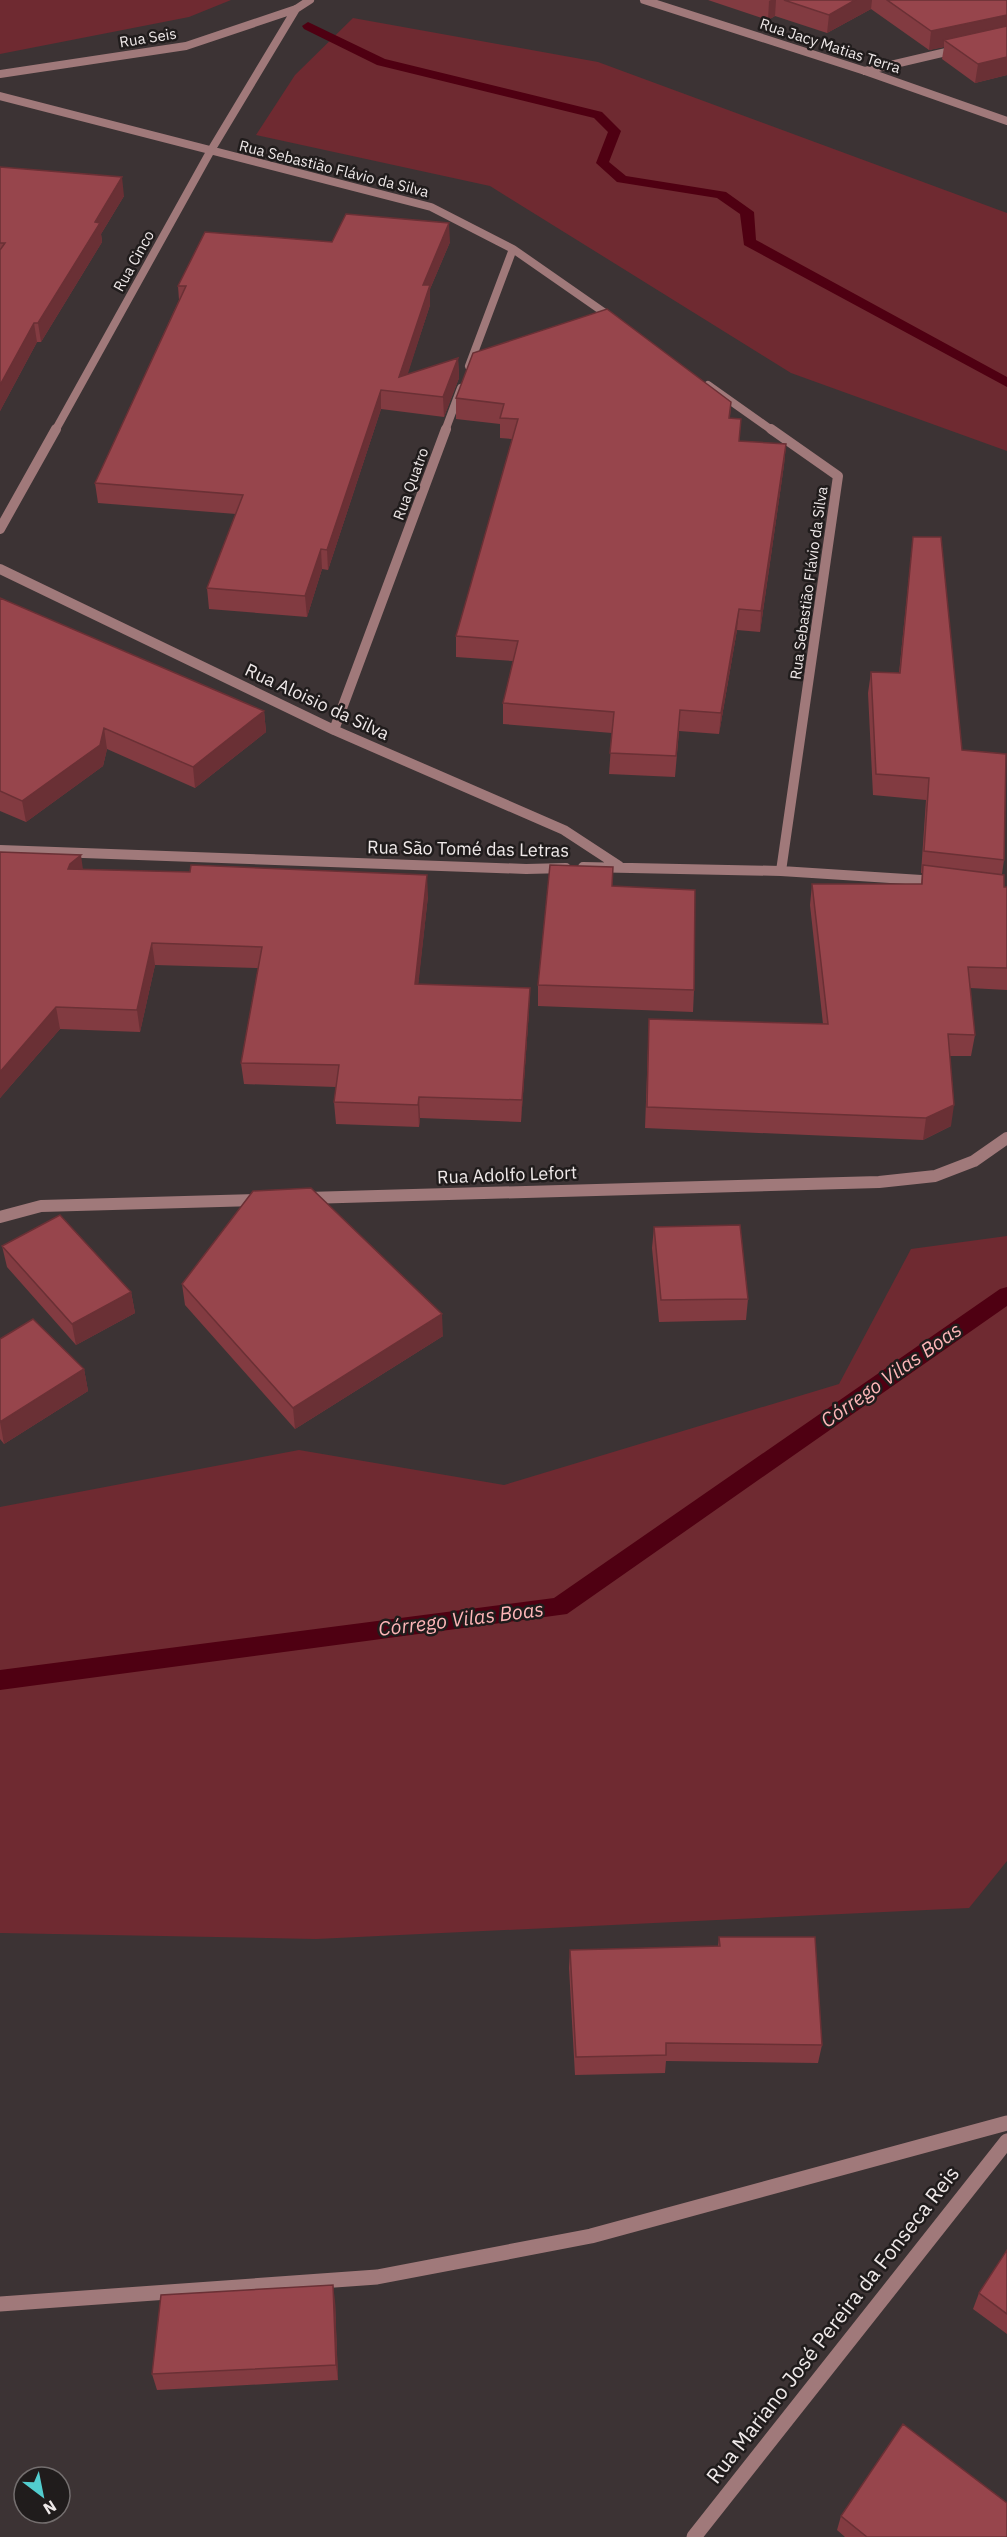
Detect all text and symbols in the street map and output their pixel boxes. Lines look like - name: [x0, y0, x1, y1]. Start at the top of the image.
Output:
- street label: Rua Jacy Matias Terra: [757, 14, 903, 77]
- street label: Rua Seis: [118, 24, 178, 51]
- street label: Rua Sebastião Flávio da Silva: [237, 136, 431, 201]
- street label: Rua Cinco: [109, 227, 158, 295]
- street label: Rua Quatro: [389, 445, 432, 523]
- street label: Rua Sebastião Flávio da Silva: [786, 485, 831, 681]
- street label: Rua Aloisio da Silva: [241, 658, 393, 745]
- street label: Rua São Tomé das Letras: [367, 835, 569, 862]
- street label: Rua Adolfo Lefort: [437, 1161, 577, 1188]
- water label: Córrego Vilas Boas: [815, 1316, 967, 1433]
- water label: Córrego Vilas Boas: [377, 1595, 545, 1642]
- street label: Rua Mariano José Pereira da Fonseca Reis: [699, 2160, 965, 2489]
- north arrow: [12, 2465, 72, 2525]
- text: N: [40, 2496, 60, 2519]

